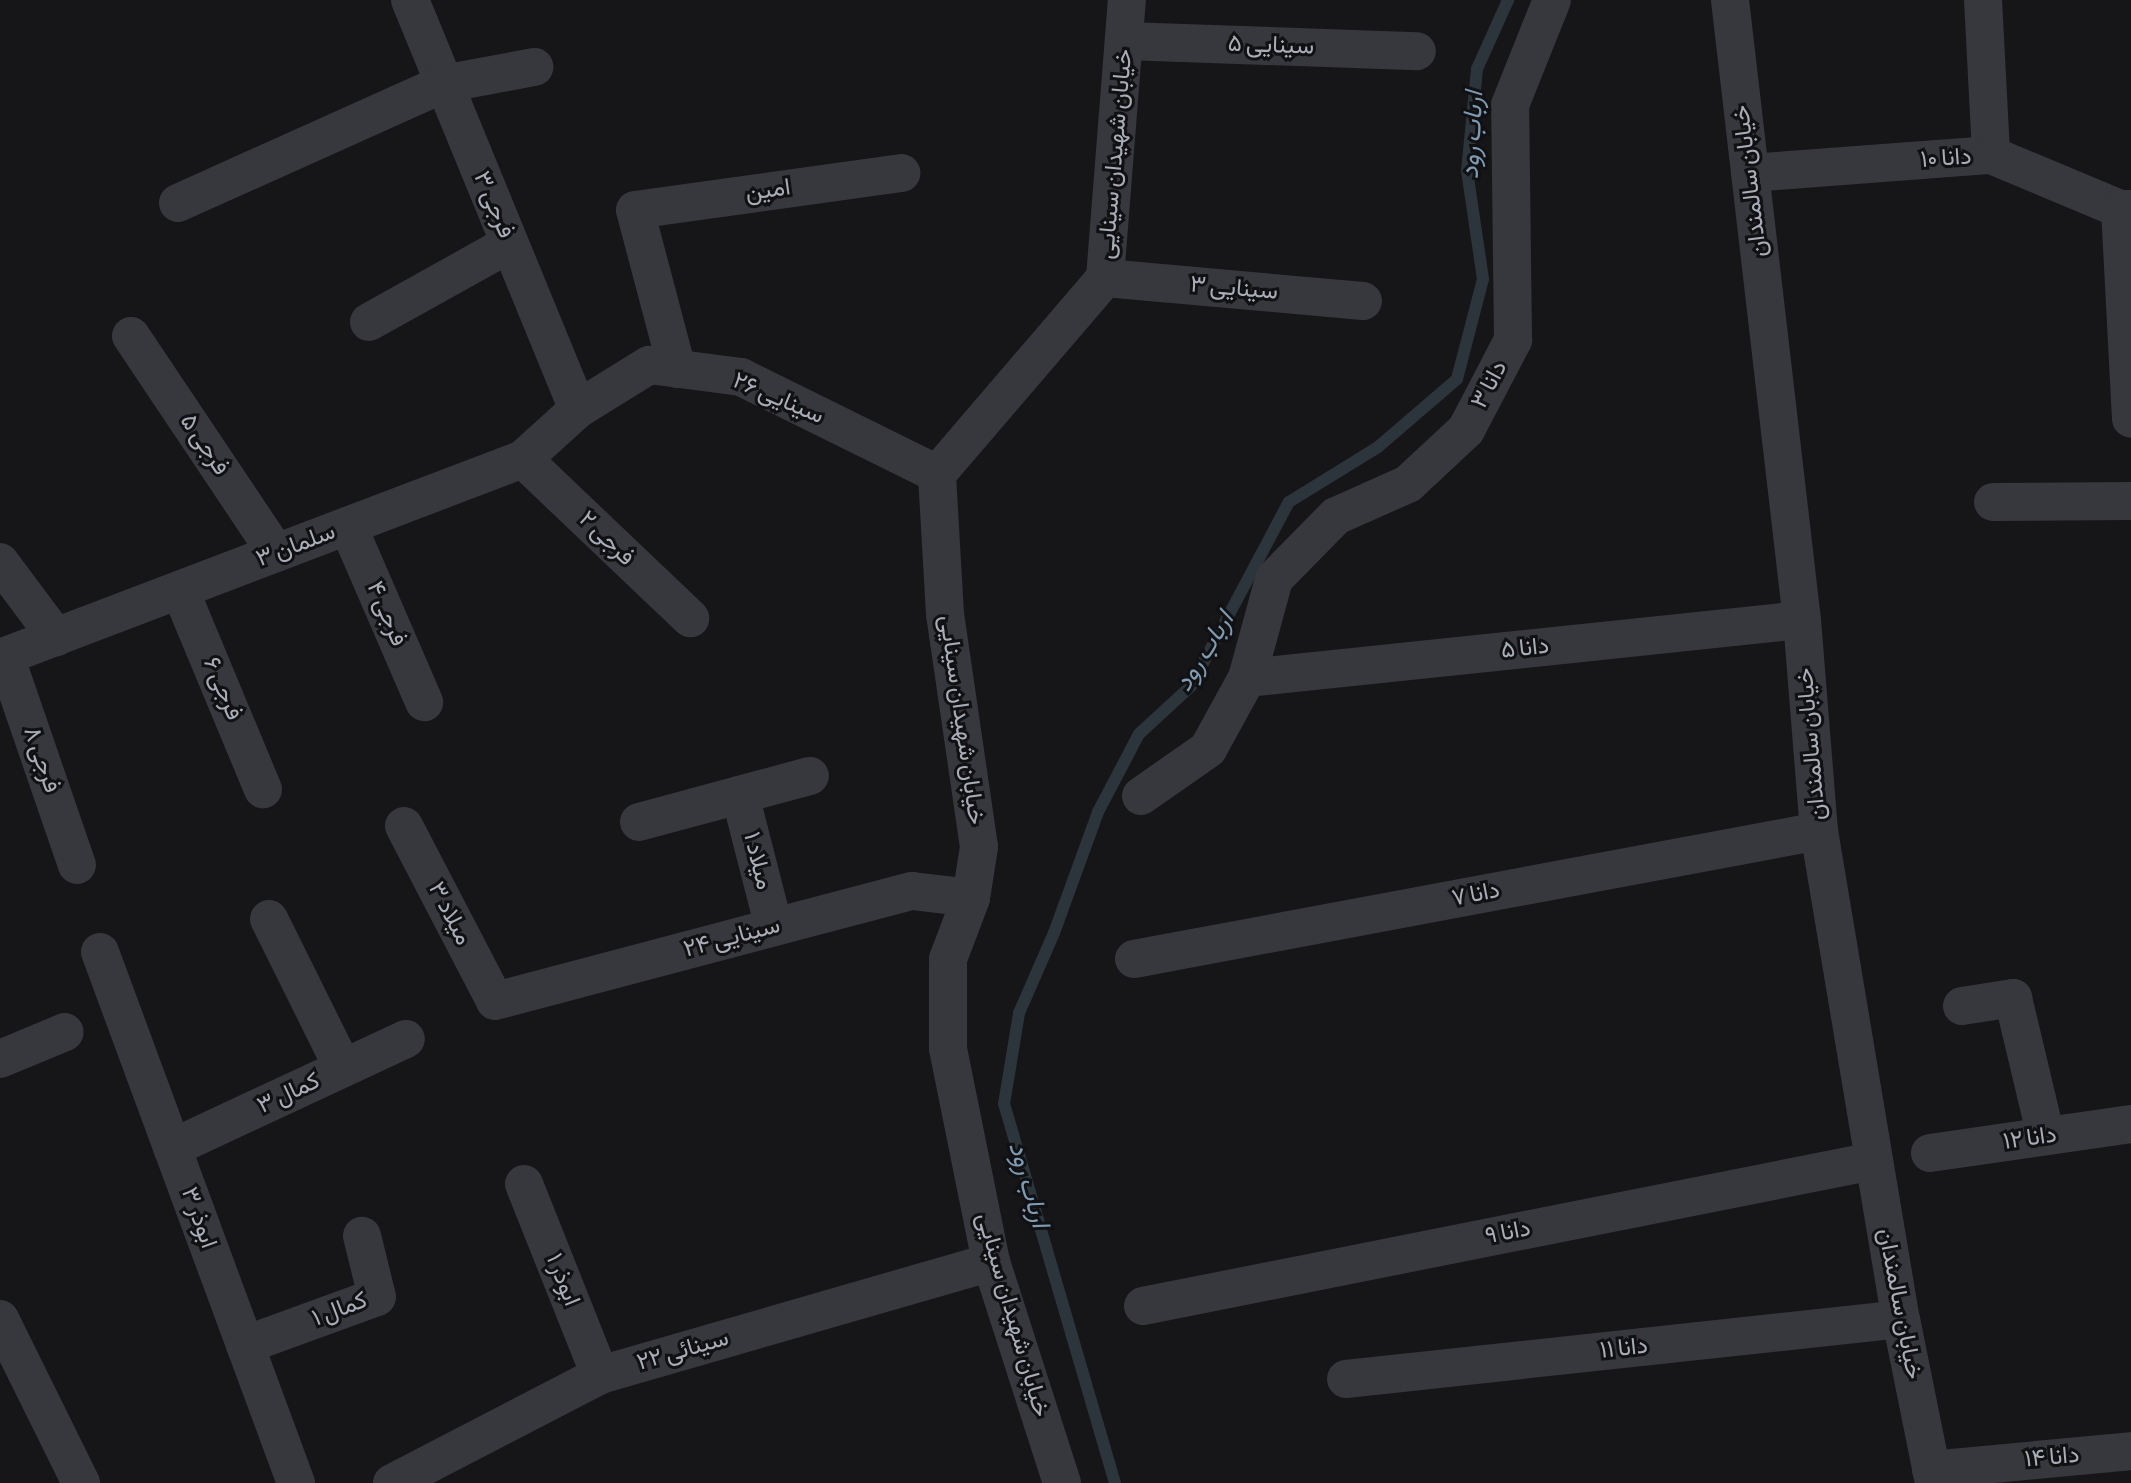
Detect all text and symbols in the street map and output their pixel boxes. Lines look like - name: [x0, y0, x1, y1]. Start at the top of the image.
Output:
- street label: سینایی ۵: [1227, 30, 1315, 62]
- street label: خیابان شهیدان سینایی: [1092, 48, 1140, 260]
- water label: ارباب رود: [1455, 90, 1491, 180]
- street label: خیابان سالمندان: [1727, 103, 1775, 259]
- street label: دانا ۱۰: [1919, 143, 1973, 175]
- street label: فرجی ۳: [466, 167, 520, 243]
- street label: امین: [744, 174, 792, 208]
- street label: سینایی ۳: [1189, 271, 1279, 307]
- street label: دانا ۳: [1466, 356, 1514, 414]
- street label: سینایی ۲۶: [728, 367, 828, 431]
- street label: فرجی ۵: [173, 409, 235, 481]
- street label: فرجی ۲: [572, 506, 640, 572]
- street label: سلمان ۳: [252, 518, 340, 574]
- street label: فرجی ۴: [360, 577, 412, 651]
- water label: ارباب رود: [1168, 606, 1242, 698]
- street label: خیابان شهیدان سینایی: [932, 613, 990, 827]
- street label: دانا ۵: [1499, 632, 1551, 666]
- street label: فرجی ۶: [196, 653, 248, 725]
- street label: خیابان سالمندان: [1791, 666, 1833, 822]
- street label: فرجی ۸: [16, 723, 66, 797]
- street label: میلاد ۱: [736, 829, 778, 893]
- street label: دانا ۷: [1450, 876, 1502, 914]
- street label: میلاد ۳: [421, 878, 477, 950]
- street label: سینایی ۲۴: [681, 911, 783, 965]
- street label: کمال ۳: [253, 1067, 325, 1121]
- street label: دانا ۱۲: [2001, 1121, 2059, 1157]
- water label: ارباب رود: [1001, 1138, 1055, 1232]
- street label: ابوذر ۳: [174, 1184, 222, 1252]
- street label: خیابان شهیدان سینایی: [969, 1210, 1055, 1420]
- street label: دانا ۹: [1483, 1215, 1533, 1251]
- street label: خیابان سالمندان: [1870, 1226, 1928, 1382]
- street label: ابوذر ۱: [539, 1250, 585, 1310]
- street label: کمال ۱: [308, 1286, 372, 1334]
- street label: سینائی ۲۲: [634, 1324, 732, 1378]
- street label: دانا ۱۱: [1599, 1332, 1649, 1366]
- street label: دانا ۱۴: [2023, 1441, 2081, 1475]

